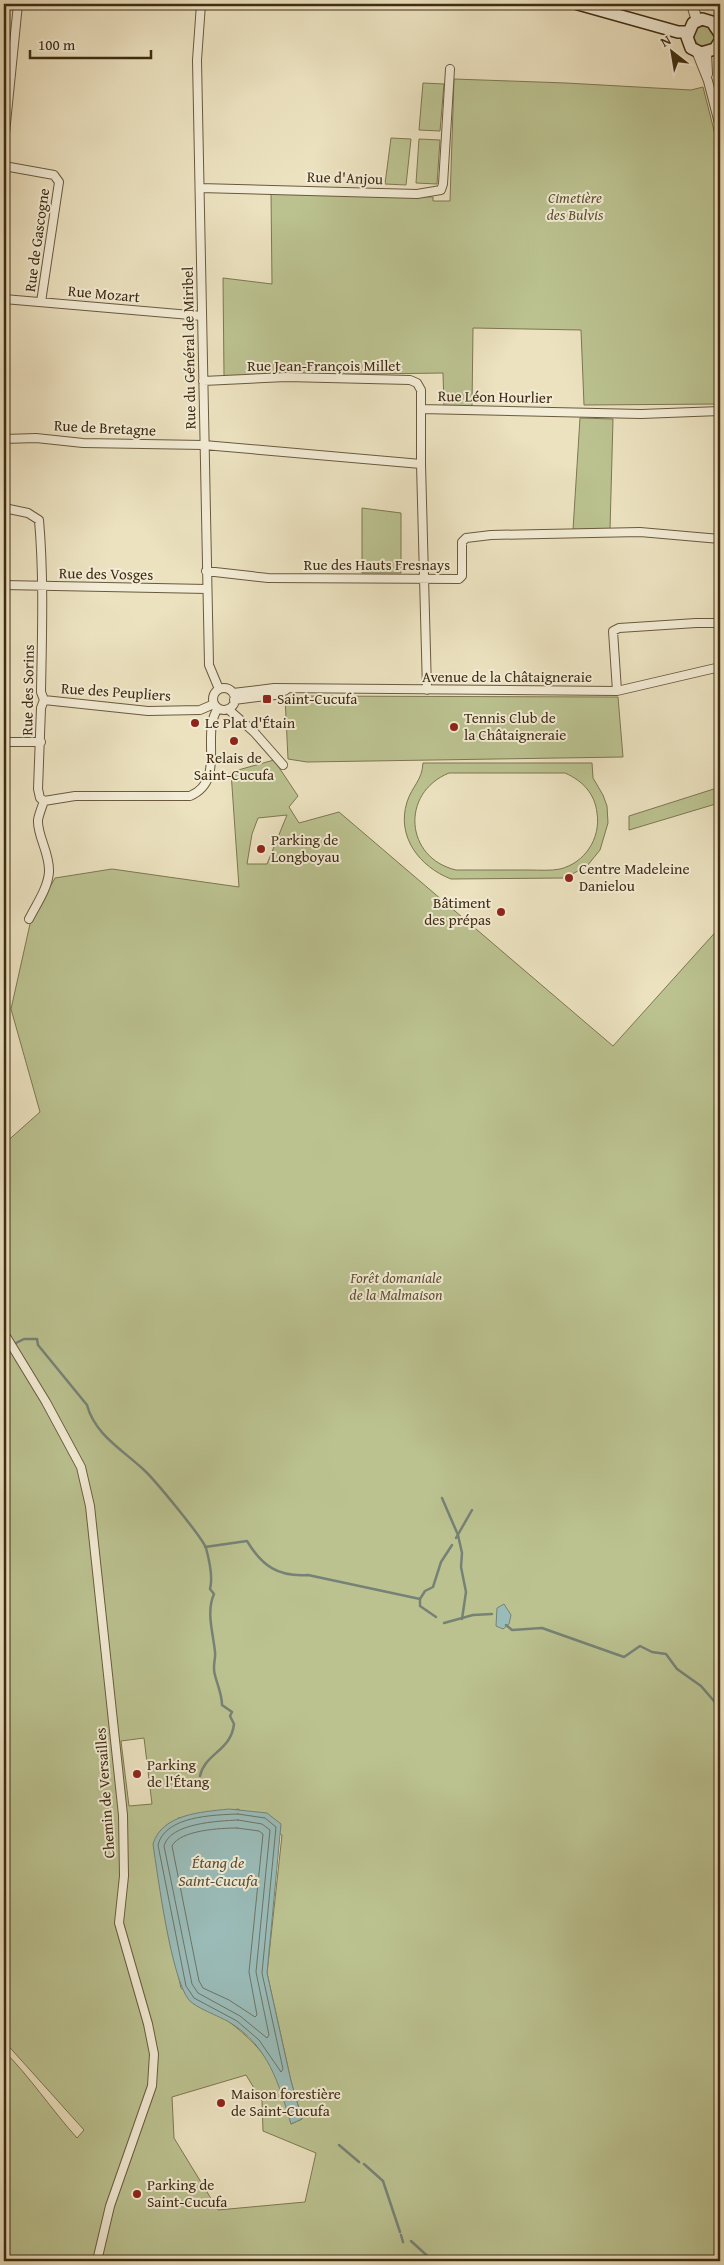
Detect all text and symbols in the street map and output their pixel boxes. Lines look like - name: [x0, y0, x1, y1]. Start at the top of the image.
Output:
- scale bar: [30, 28, 151, 60]
- north arrow: [646, 28, 696, 78]
- text: N: [656, 30, 675, 52]
- text: 100 m: [38, 34, 76, 55]
- street label: Rue d'Anjou: [307, 166, 384, 189]
- street label: Rue de Gascogne: [19, 187, 54, 293]
- park label: Cimetière des Bulvis: [547, 187, 604, 225]
- street label: Rue du Général de Miribel: [177, 266, 200, 430]
- street label: Rue Mozart: [67, 280, 142, 307]
- street label: Rue Jean-François Millet: [247, 355, 401, 376]
- street label: Rue Léon Hourlier: [438, 385, 552, 408]
- street label: Rue de Bretagne: [53, 414, 157, 441]
- street label: Rue des Hauts Fresnays: [304, 554, 450, 575]
- street label: Rue des Vosges: [59, 562, 153, 585]
- street label: Rue des Sorins: [16, 644, 39, 736]
- street label: Avenue de la Châtaigneraie: [422, 666, 592, 687]
- street label: Rue des Peupliers: [60, 677, 172, 706]
- place label: Saint-Cucufa: [277, 688, 357, 709]
- marker: Saint-Cucufa: [261, 693, 273, 705]
- place label: Tennis Club de la Châtaigneraie: [464, 707, 566, 745]
- place label: Le Plat d'Étain: [205, 712, 296, 733]
- marker: Le Plat d'Étain: [189, 717, 201, 729]
- marker: Tennis Club de la Châtaigneraie: [448, 721, 460, 733]
- marker: Relais de Saint-Cucufa: [228, 735, 240, 747]
- place label: Relais de Saint-Cucufa: [194, 747, 274, 785]
- place label: Parking de Longboyau: [271, 829, 341, 867]
- marker: Parking de Longboyau: [255, 843, 267, 855]
- place label: Centre Madeleine Danielou: [579, 858, 690, 896]
- marker: Centre Madeleine Danielou: [563, 872, 575, 884]
- place label: Bâtiment des prépas: [424, 892, 492, 930]
- marker: Bâtiment des prépas: [495, 906, 507, 918]
- park label: Forêt domaniale de la Malmaison: [349, 1267, 443, 1305]
- street label: Chemin de Versailles: [89, 1727, 120, 1859]
- place label: Parking de l'Étang: [147, 1754, 210, 1792]
- marker: Parking de l'Étang: [131, 1768, 143, 1780]
- water label: Étang de Saint-Cucufa: [178, 1850, 258, 1892]
- place label: Maison forestière de Saint-Cucufa: [231, 2083, 341, 2121]
- marker: Maison forestière de Saint-Cucufa: [215, 2097, 227, 2109]
- place label: Parking de Saint-Cucufa: [147, 2174, 227, 2212]
- marker: Parking de Saint-Cucufa: [131, 2188, 143, 2200]

